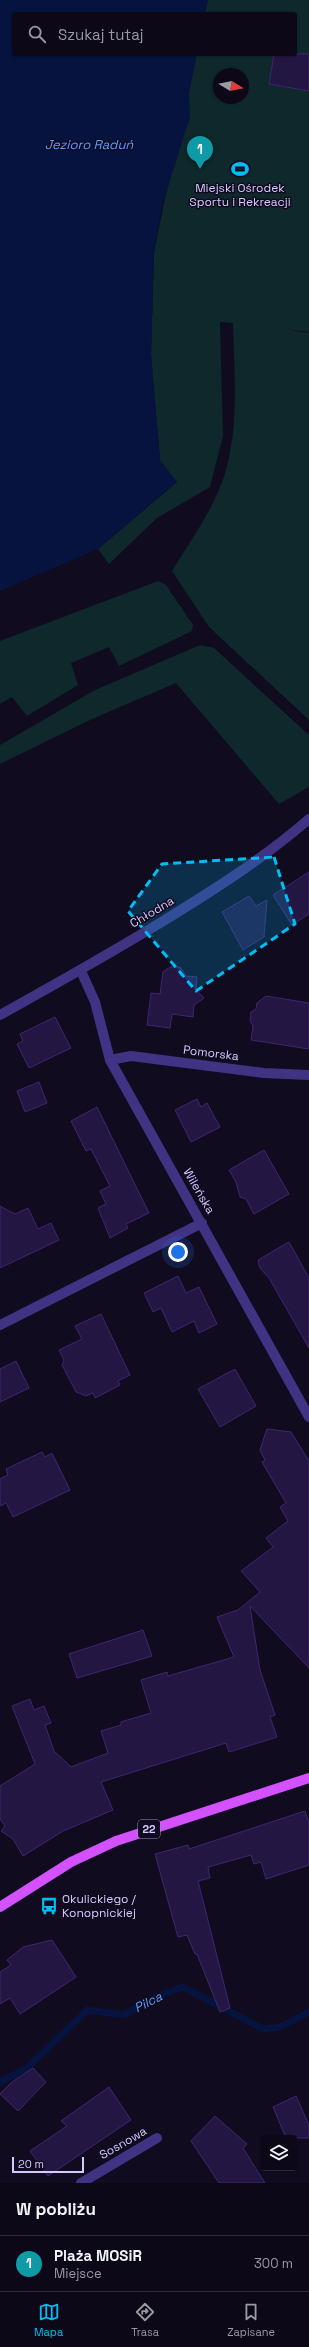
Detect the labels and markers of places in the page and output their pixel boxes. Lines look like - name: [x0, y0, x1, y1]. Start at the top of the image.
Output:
- pin: 1: [187, 136, 213, 169]
- sports icon: Miejski Ośrodek Sportu i Rekreacji: [230, 159, 250, 179]
- place label: Miejski Ośrodek Sportu i Rekreacji: [189, 180, 291, 210]
- place label: Okulickiego / Konopnickiej: [62, 1891, 137, 1921]
- bus stop icon: Okulickiego / Konopnickiej: [39, 1896, 59, 1916]

